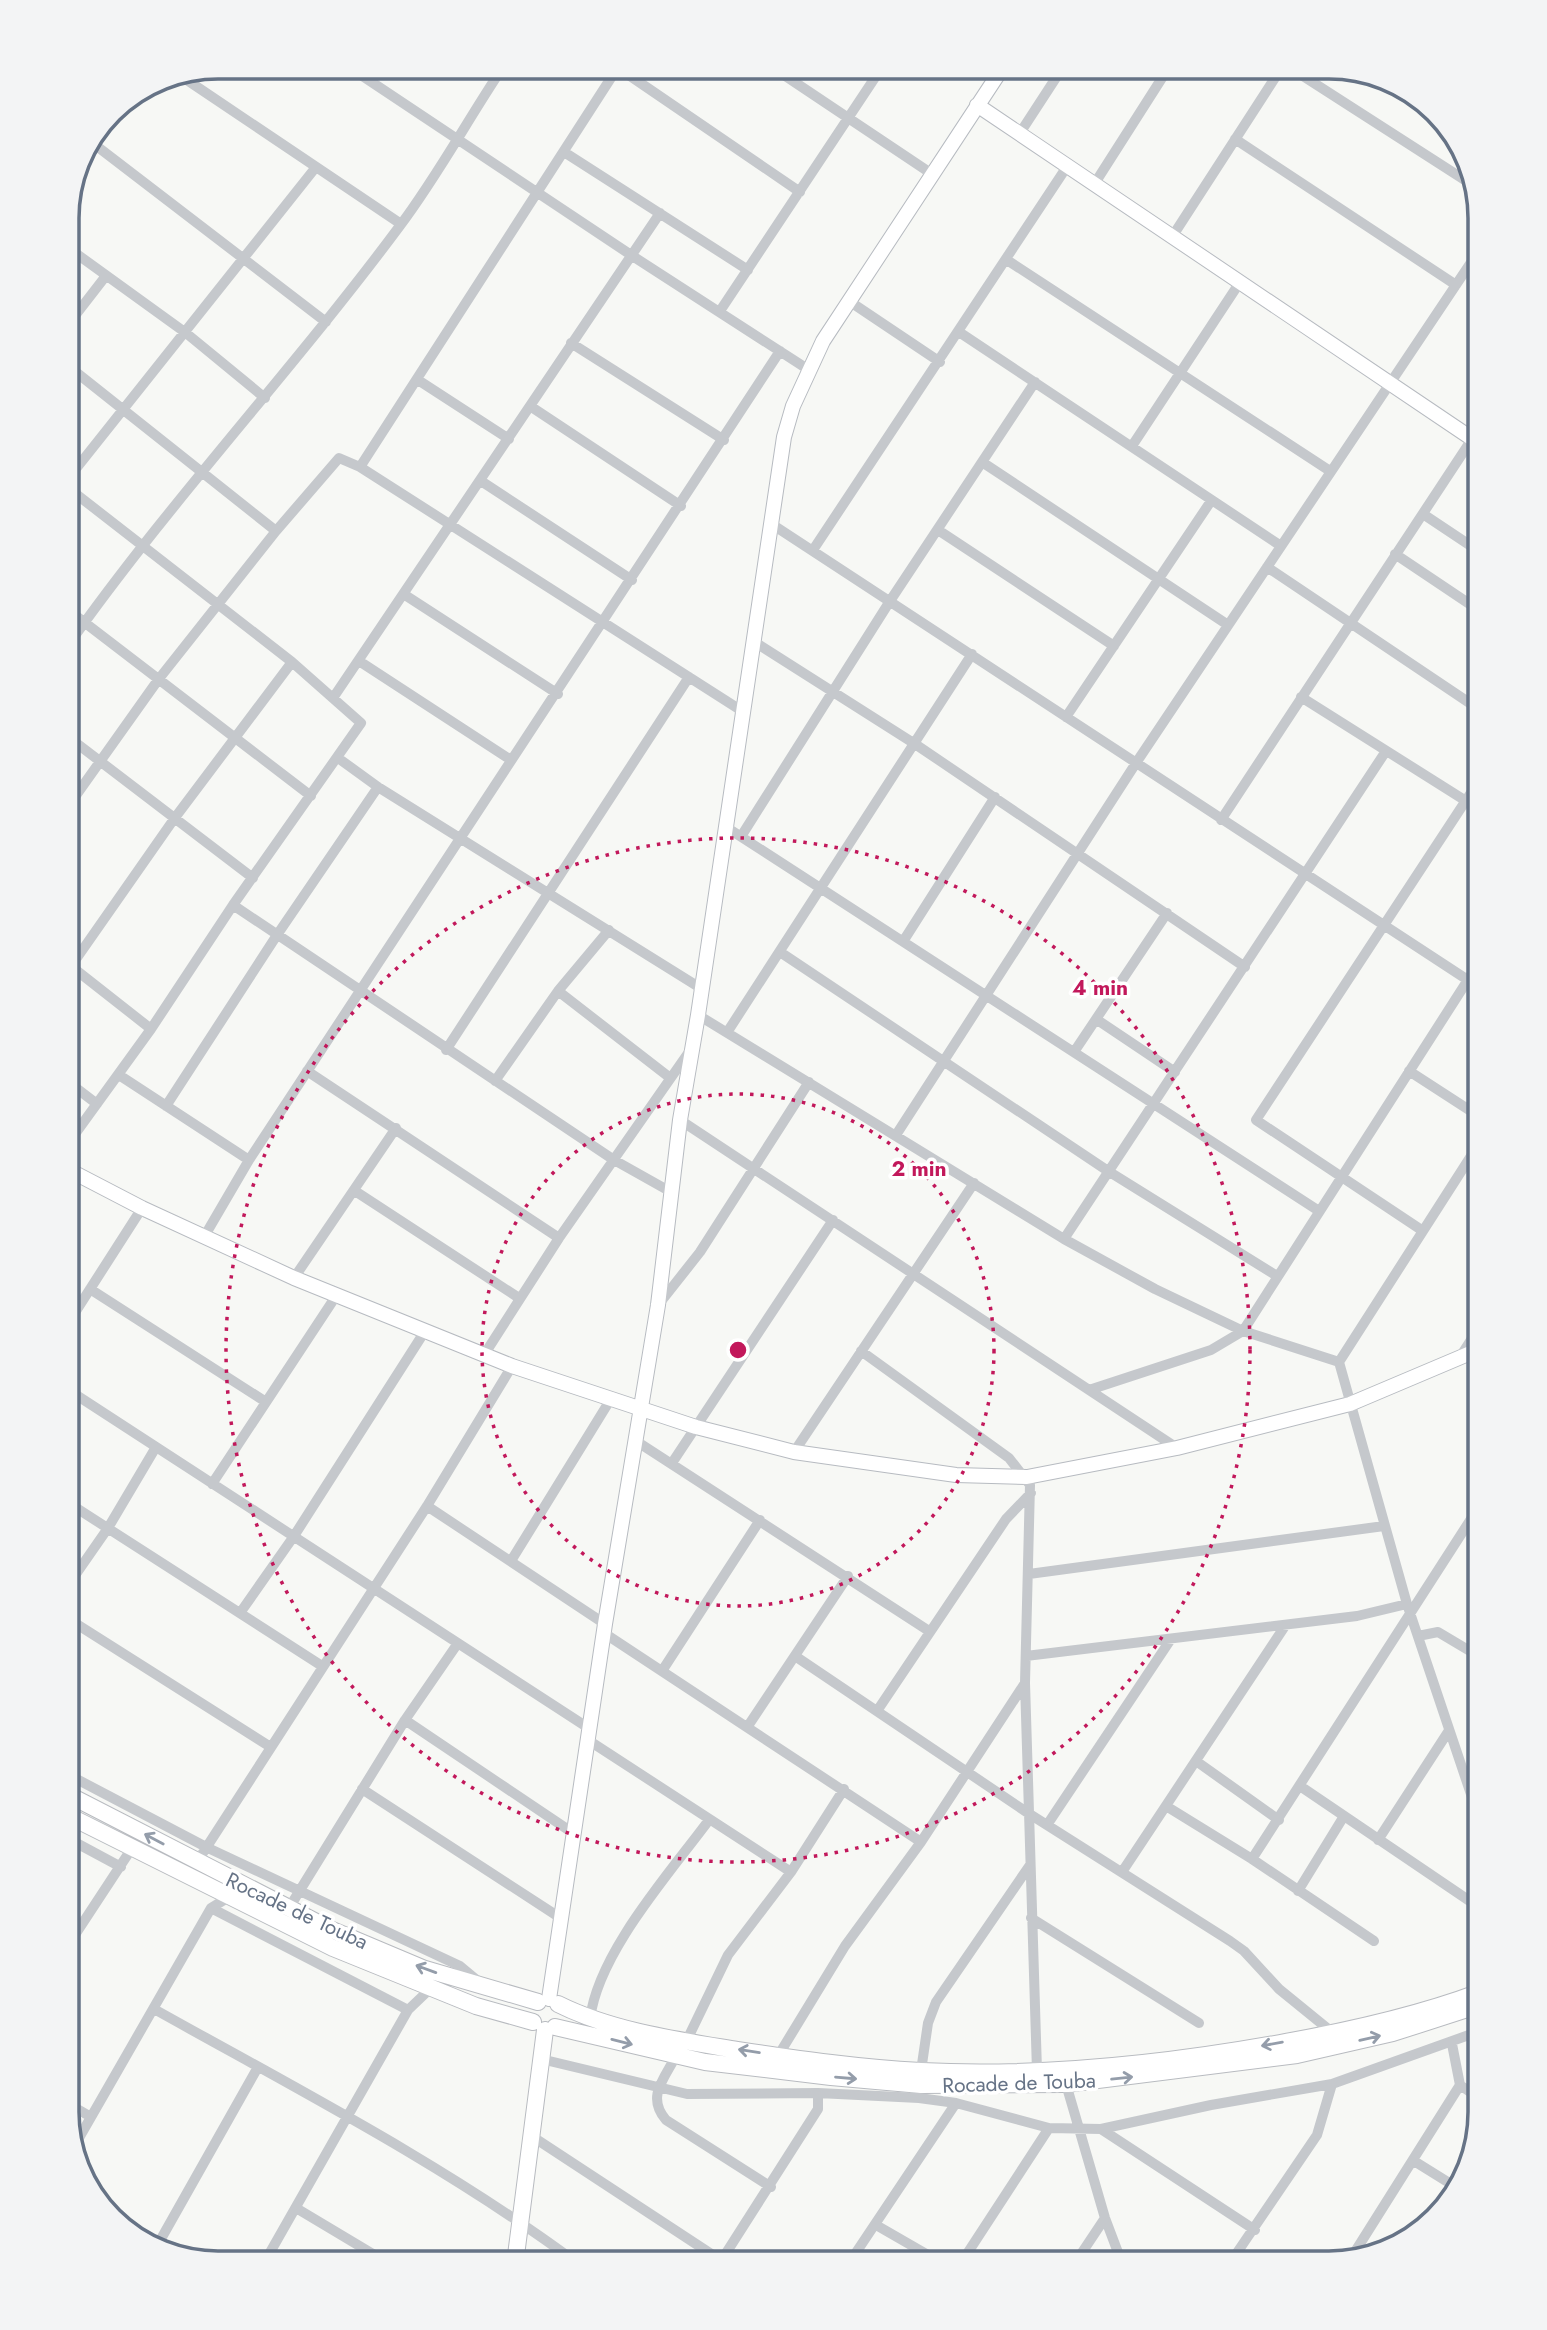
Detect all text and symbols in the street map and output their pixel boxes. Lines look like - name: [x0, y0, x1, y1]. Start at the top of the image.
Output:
- text: 4 min: [1072, 973, 1128, 1003]
- text: 2 min: [891, 1154, 947, 1184]
- centre of rings: [726, 1338, 750, 1362]
- one-way arrow: [145, 1832, 165, 1846]
- street label: Rocade de Touba: [221, 1865, 373, 1957]
- one-way arrow: [415, 1961, 437, 1974]
- one-way arrow: [1358, 2031, 1381, 2044]
- one-way arrow: [610, 2037, 632, 2050]
- one-way arrow: [1261, 2038, 1284, 2051]
- one-way arrow: [738, 2045, 761, 2058]
- street label: Rocade de Touba: [942, 2065, 1096, 2101]
- one-way arrow: [834, 2072, 857, 2085]
- one-way arrow: [1110, 2072, 1133, 2085]

